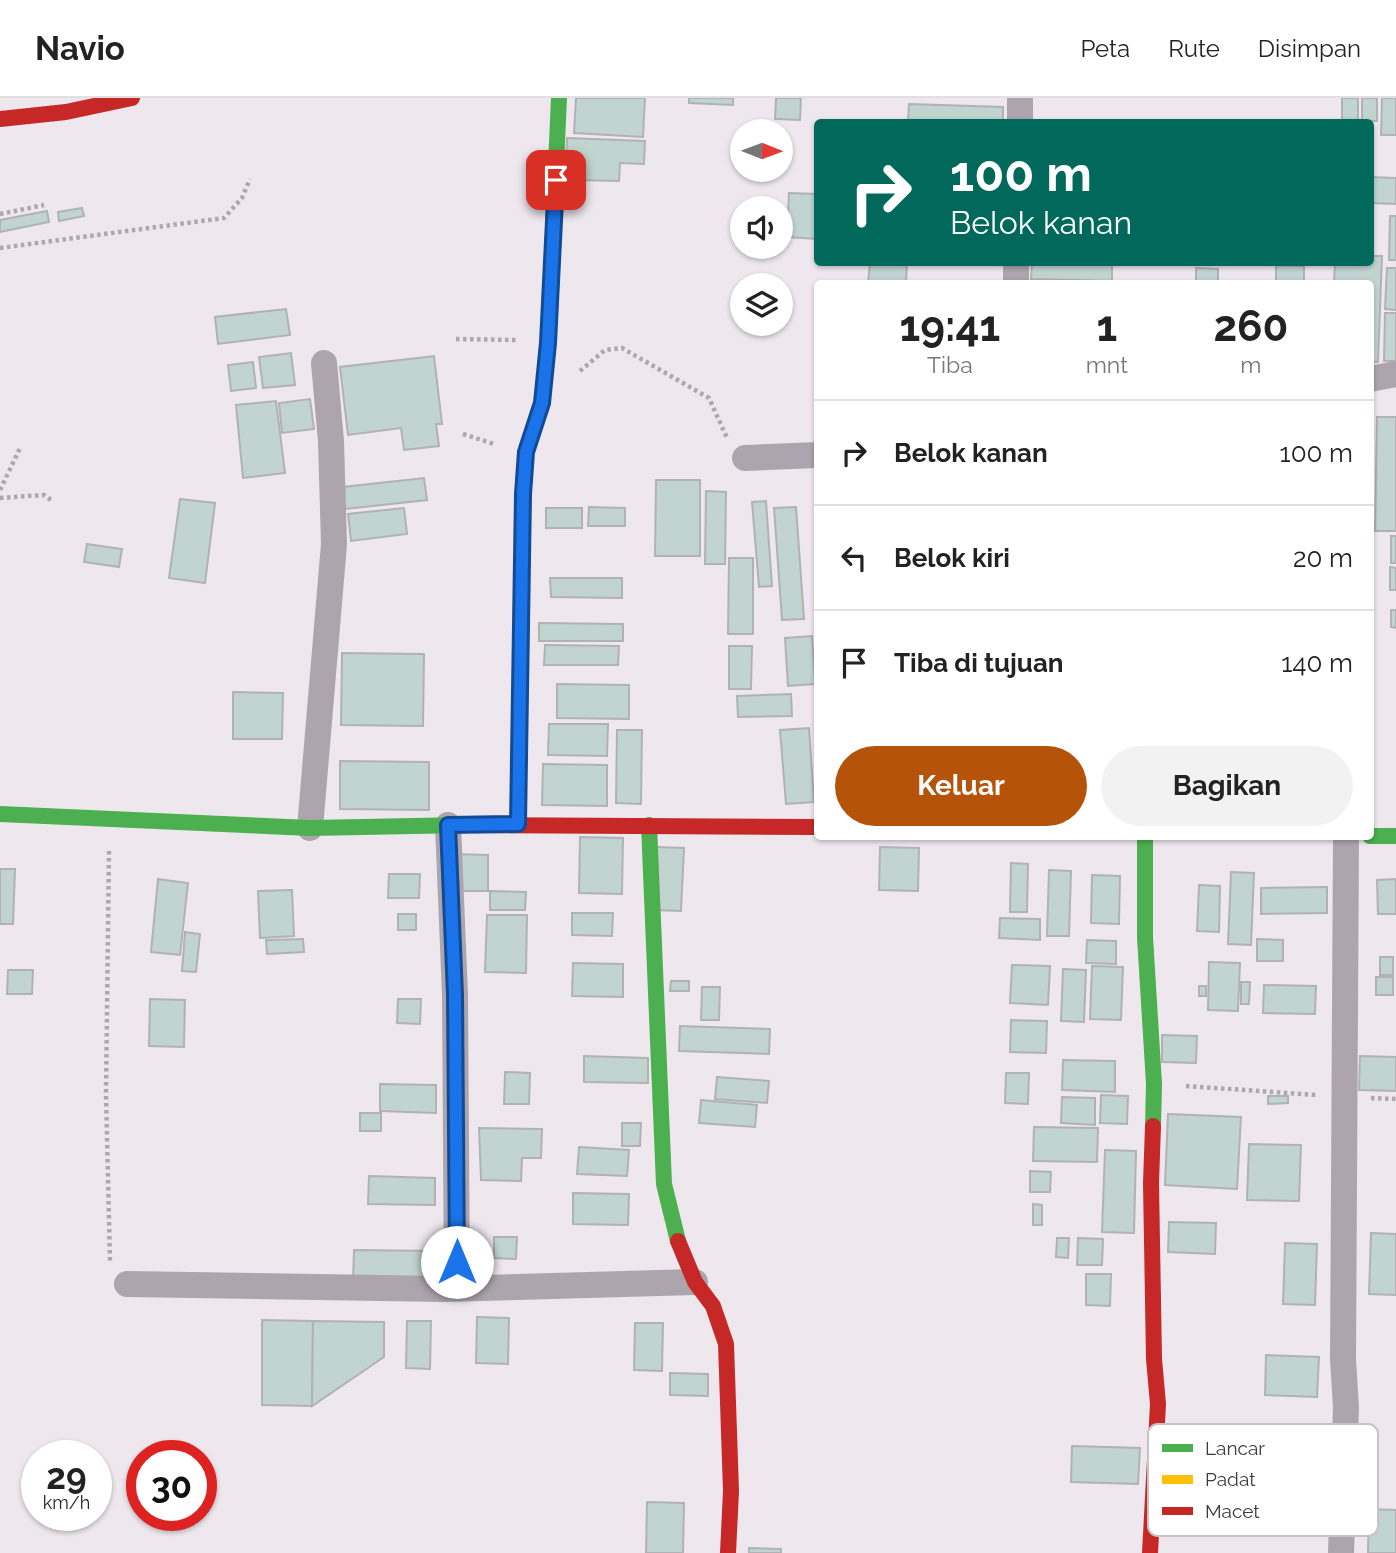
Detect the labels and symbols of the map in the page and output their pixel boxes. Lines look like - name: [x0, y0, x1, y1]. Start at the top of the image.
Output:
- north arrow: [730, 119, 793, 182]
- pin: [526, 150, 586, 210]
- position arrow: [420, 1225, 494, 1299]
- legend: [1148, 1424, 1378, 1536]
- text: Lancar: [1205, 1437, 1265, 1459]
- speed limit sign: 30: [126, 1440, 217, 1531]
- text: Padat: [1205, 1468, 1256, 1490]
- text: Macet: [1205, 1500, 1260, 1522]

